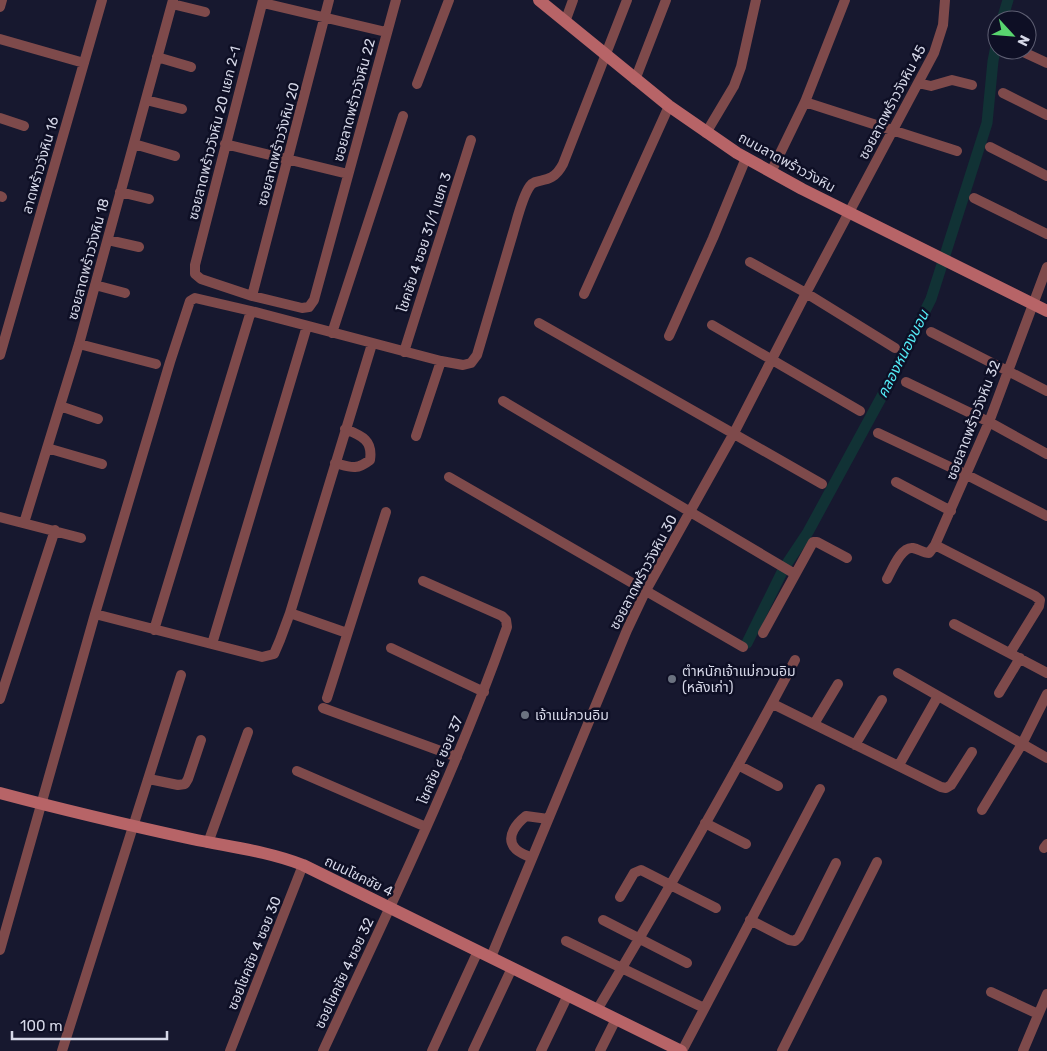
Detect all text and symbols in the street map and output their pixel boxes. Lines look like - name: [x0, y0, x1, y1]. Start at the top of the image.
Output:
- north arrow: [987, 10, 1037, 60]
- text: N: [1013, 32, 1033, 49]
- street label: ซอยลาดพร้าววังหิน 22: [330, 37, 379, 163]
- street label: ซอยลาดพร้าววังหิน 45: [855, 42, 930, 162]
- street label: ซอยลาดพร้าววังหิน 20 แยก 2-1: [185, 44, 244, 222]
- street label: ซอยลาดพร้าววังหิน 20: [254, 80, 303, 208]
- street label: ลาดพร้าววังหิน 16: [18, 114, 63, 216]
- street label: ถนนลาดพร้าววังหิน: [735, 129, 838, 196]
- street label: โชคชัย 4 ซอย 31/1 แยก 3: [394, 170, 455, 314]
- street label: ซอยลาดพร้าววังหิน 18: [64, 196, 113, 322]
- water label: คลองหนองบอน: [873, 306, 933, 401]
- street label: ซอยลาดพร้าววังหิน 32: [943, 358, 1004, 482]
- street label: ซอยลาดพร้าววังหิน 30: [606, 512, 681, 633]
- place label: ตำหนักเจ้าแม่กวนอิม (หลังเก่า): [682, 663, 796, 696]
- marker: ตำหนักเจ้าแม่กวนอิม (หลังเก่า): [666, 673, 678, 685]
- place label: เจ้าแม่กวนอิม: [535, 707, 609, 724]
- marker: เจ้าแม่กวนอิม: [519, 709, 531, 721]
- street label: โชคชัย ๔ ซอย 37: [414, 714, 467, 807]
- street label: ถนนโชคชัย 4: [322, 853, 396, 900]
- street label: ซอยโชคชัย 4 ซอย 30: [224, 894, 285, 1012]
- street label: ซอยโชคชัย 4 ซอย 32: [311, 915, 378, 1031]
- scale bar: [12, 1008, 168, 1040]
- text: 100 m: [20, 1017, 62, 1035]

